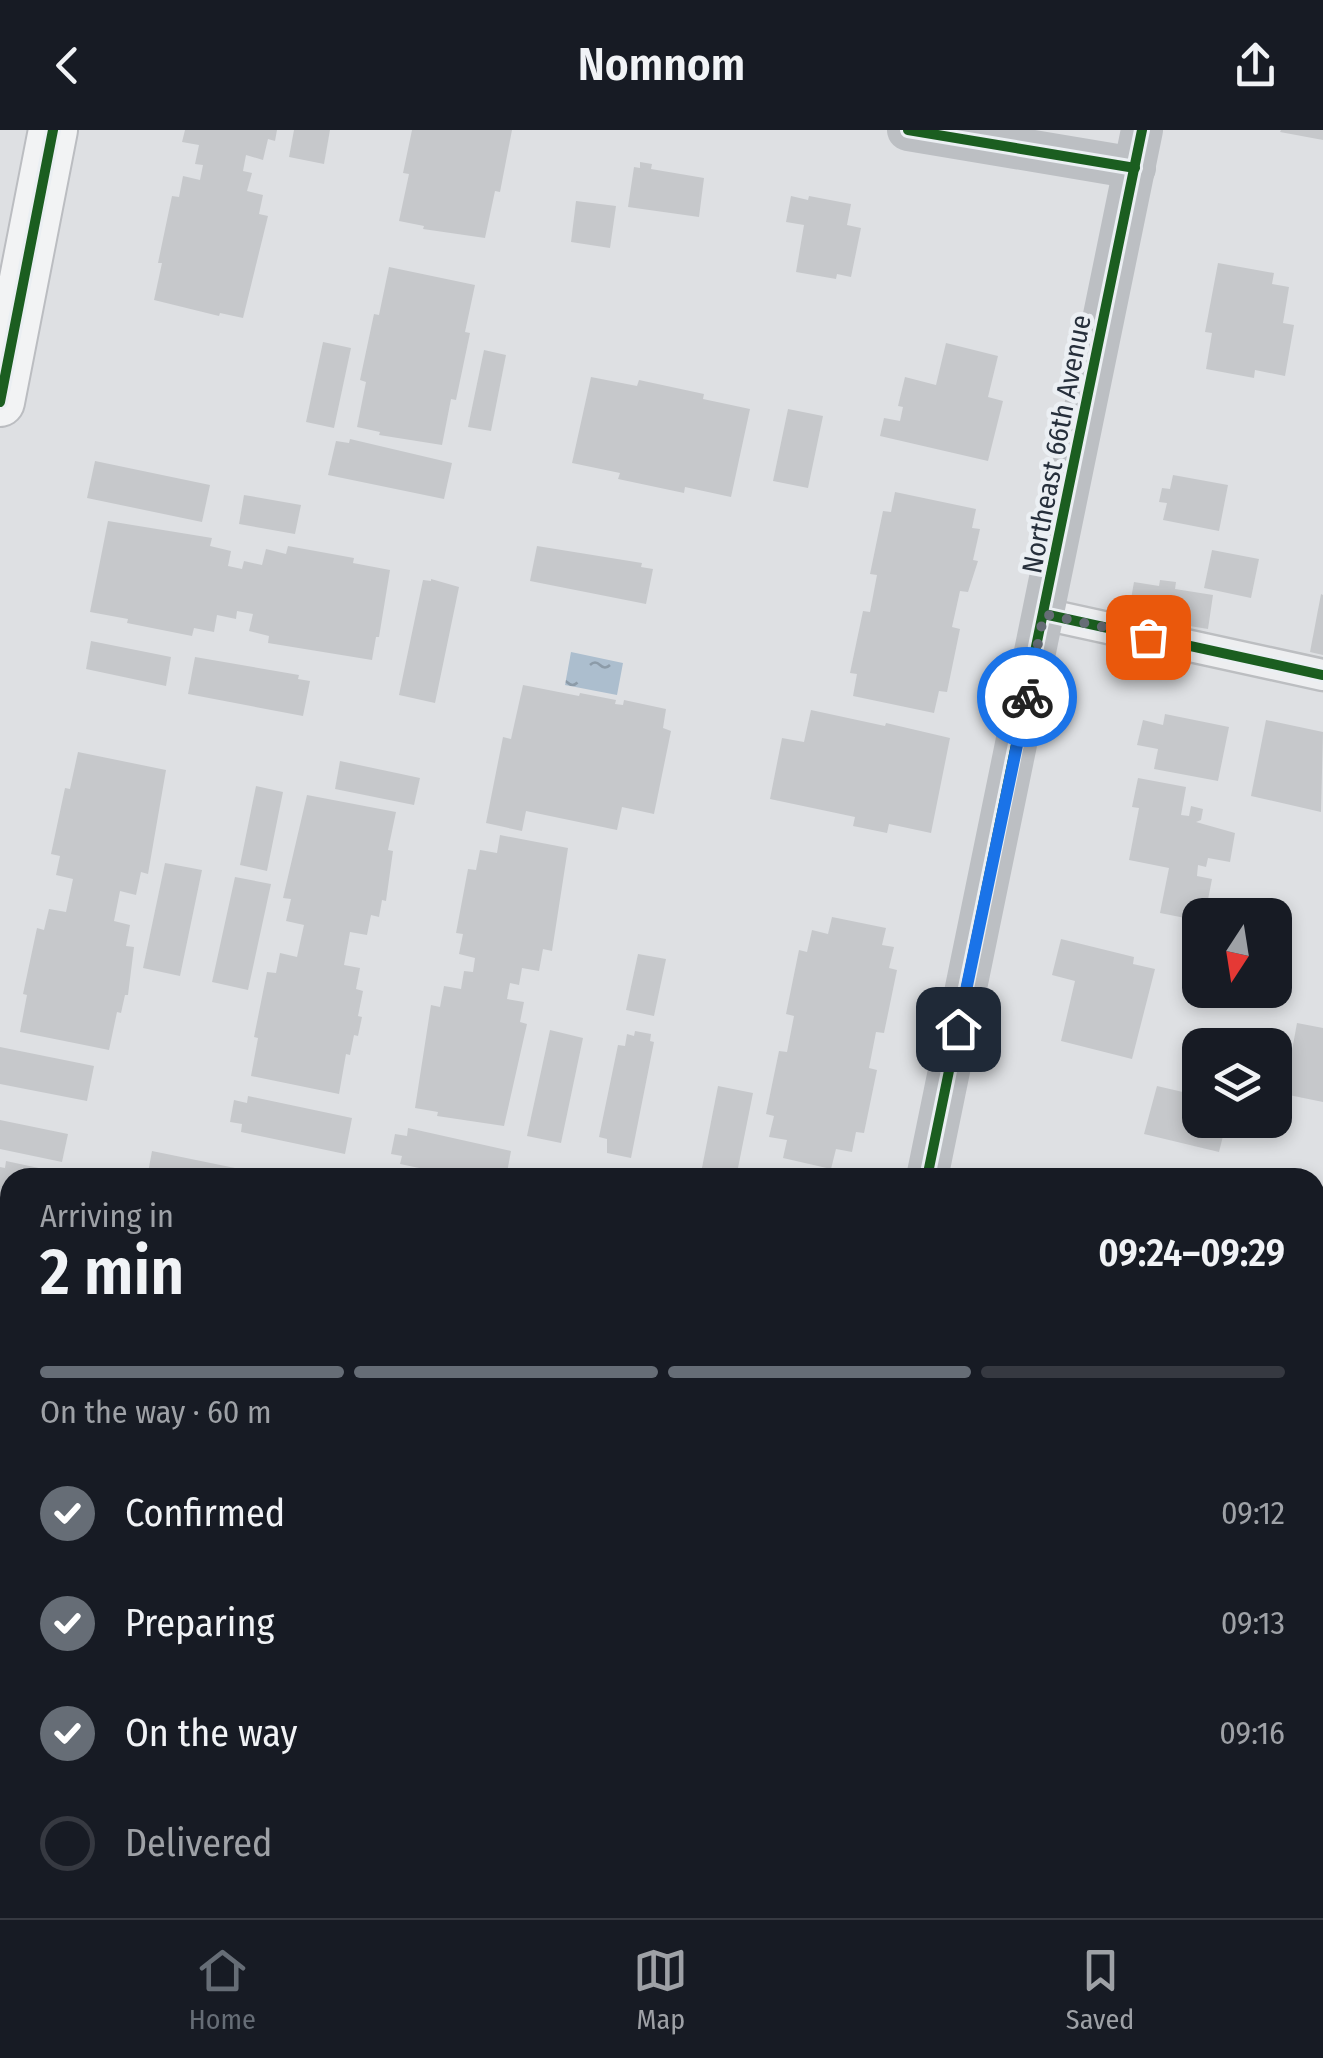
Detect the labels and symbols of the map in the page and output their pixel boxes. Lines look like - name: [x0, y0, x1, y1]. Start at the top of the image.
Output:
- street label: Northeast 66th Avenue: [1015, 312, 1098, 576]
- pin: [1106, 595, 1191, 680]
- courier: [977, 647, 1077, 747]
- north arrow: [1182, 898, 1292, 1008]
- pin: [916, 987, 1001, 1072]

